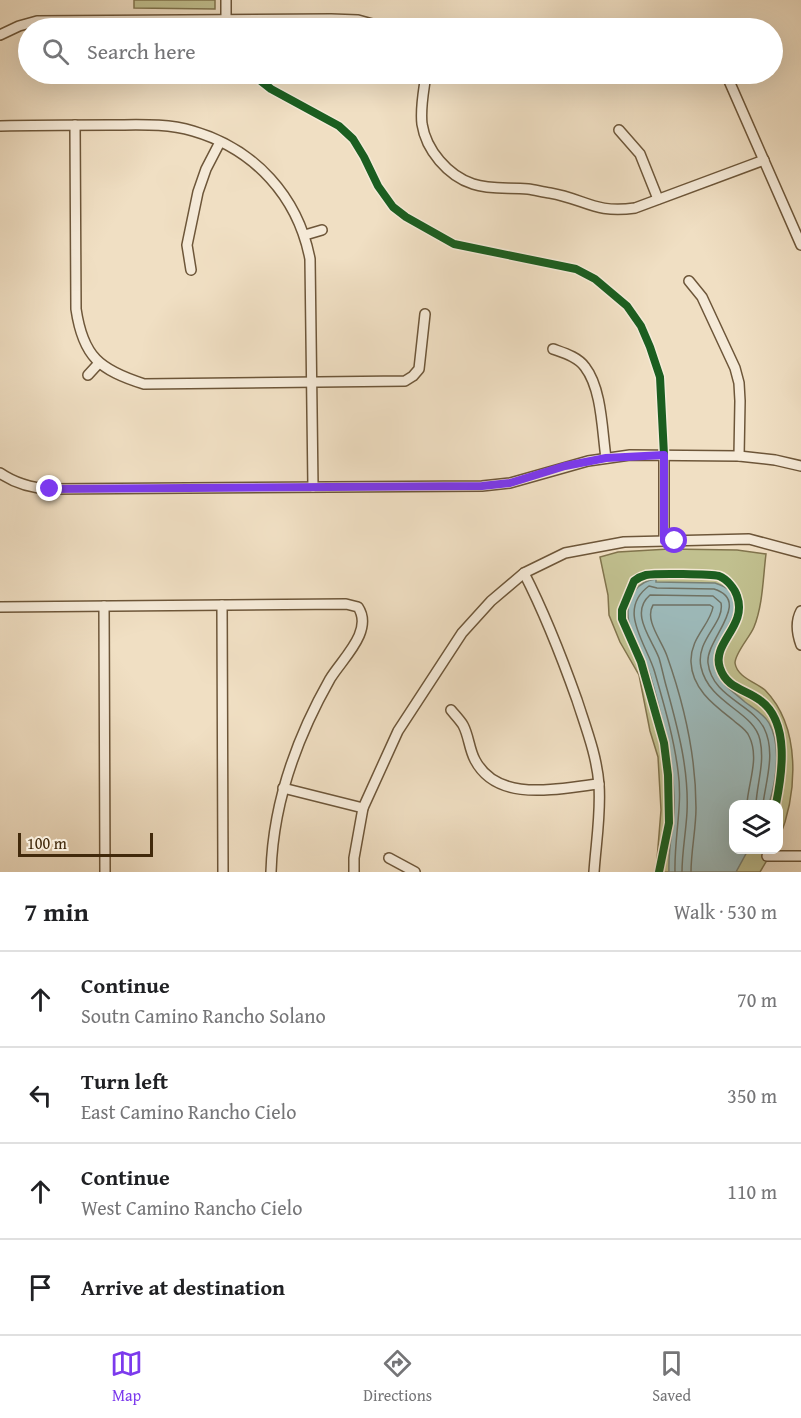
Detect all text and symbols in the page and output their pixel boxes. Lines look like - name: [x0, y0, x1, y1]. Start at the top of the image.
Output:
- search box: [18, 18, 783, 84]
- icon: search: [39, 35, 72, 68]
- text: Search here: [87, 35, 196, 67]
- route end: [36, 475, 62, 501]
- route start: [661, 527, 687, 553]
- map controls: [729, 800, 783, 854]
- button: layers: [729, 800, 783, 854]
- scale bar: [18, 830, 153, 858]
- text: 100 m: [27, 831, 67, 855]
- text: 7 min: [24, 892, 89, 931]
- text: Walk · 530 m: [674, 897, 777, 926]
- text: Continue: [81, 969, 170, 1001]
- icon: ahead: [24, 983, 57, 1016]
- text: 70 m: [737, 985, 777, 1014]
- text: Soutn Camino Rancho Solano: [81, 1001, 326, 1030]
- text: Turn left: [81, 1065, 168, 1097]
- icon: left: [24, 1079, 57, 1112]
- text: 350 m: [727, 1081, 777, 1110]
- text: East Camino Rancho Cielo: [81, 1097, 296, 1126]
- text: Continue: [81, 1161, 170, 1193]
- icon: ahead: [24, 1175, 57, 1208]
- text: 110 m: [727, 1177, 777, 1206]
- text: West Camino Rancho Cielo: [81, 1193, 302, 1222]
- icon: arrive: [24, 1271, 57, 1304]
- text: Arrive at destination: [81, 1271, 285, 1303]
- tab: Map: [110, 1347, 143, 1407]
- tab: Directions: [363, 1347, 432, 1407]
- tab: Saved: [652, 1347, 691, 1407]

